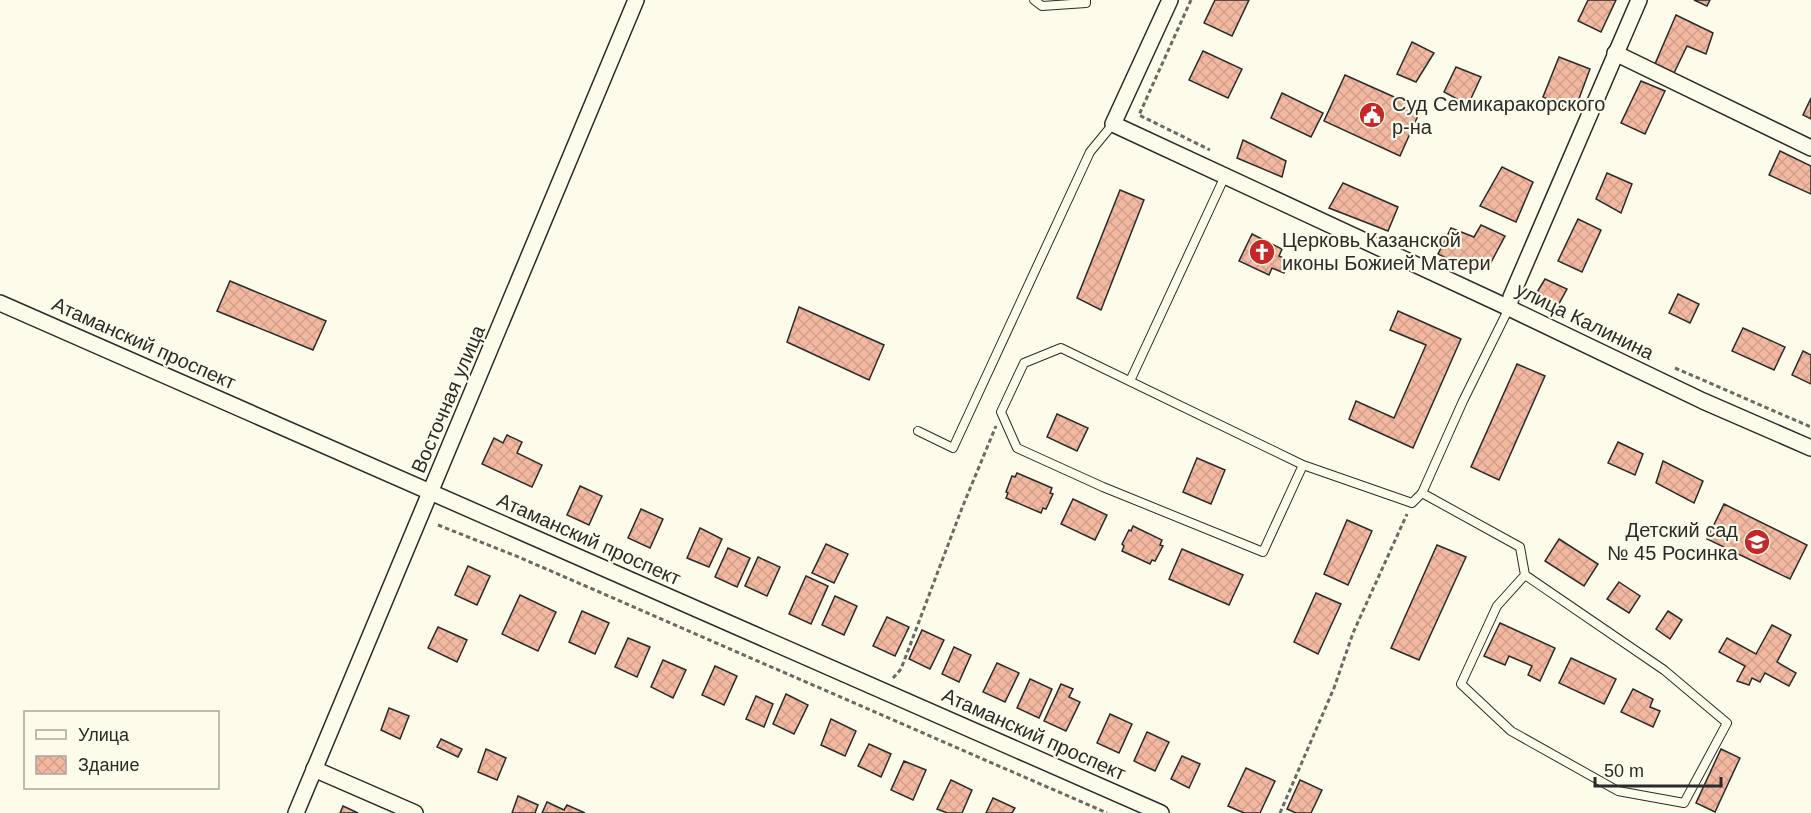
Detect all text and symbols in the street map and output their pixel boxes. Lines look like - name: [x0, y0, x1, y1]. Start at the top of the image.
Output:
- place label: Суд Семикаракорского р-на: [1392, 93, 1605, 138]
- public building icon: Суд Семикаракорского р-на: [1357, 100, 1387, 130]
- place label: Церковь Казанской иконы Божией Матери: [1282, 229, 1491, 274]
- church icon: Церковь Казанской иконы Божией Матери: [1247, 237, 1277, 267]
- street label: улица Калинина: [1513, 278, 1658, 364]
- street label: Атаманский проспект: [49, 293, 239, 393]
- street label: Восточная улица: [407, 321, 489, 476]
- street label: Атаманский проспект: [494, 489, 684, 589]
- place label: Детский сад № 45 Росинка: [1607, 519, 1739, 564]
- school or university icon: Детский сад № 45 Росинка: [1742, 527, 1772, 557]
- street label: Атаманский проспект: [939, 684, 1129, 784]
- legend: [24, 711, 219, 789]
- text: Улица: [78, 725, 130, 745]
- scale bar: [1595, 750, 1721, 788]
- text: Здание: [78, 755, 139, 775]
- text: 50 m: [1604, 761, 1644, 781]

